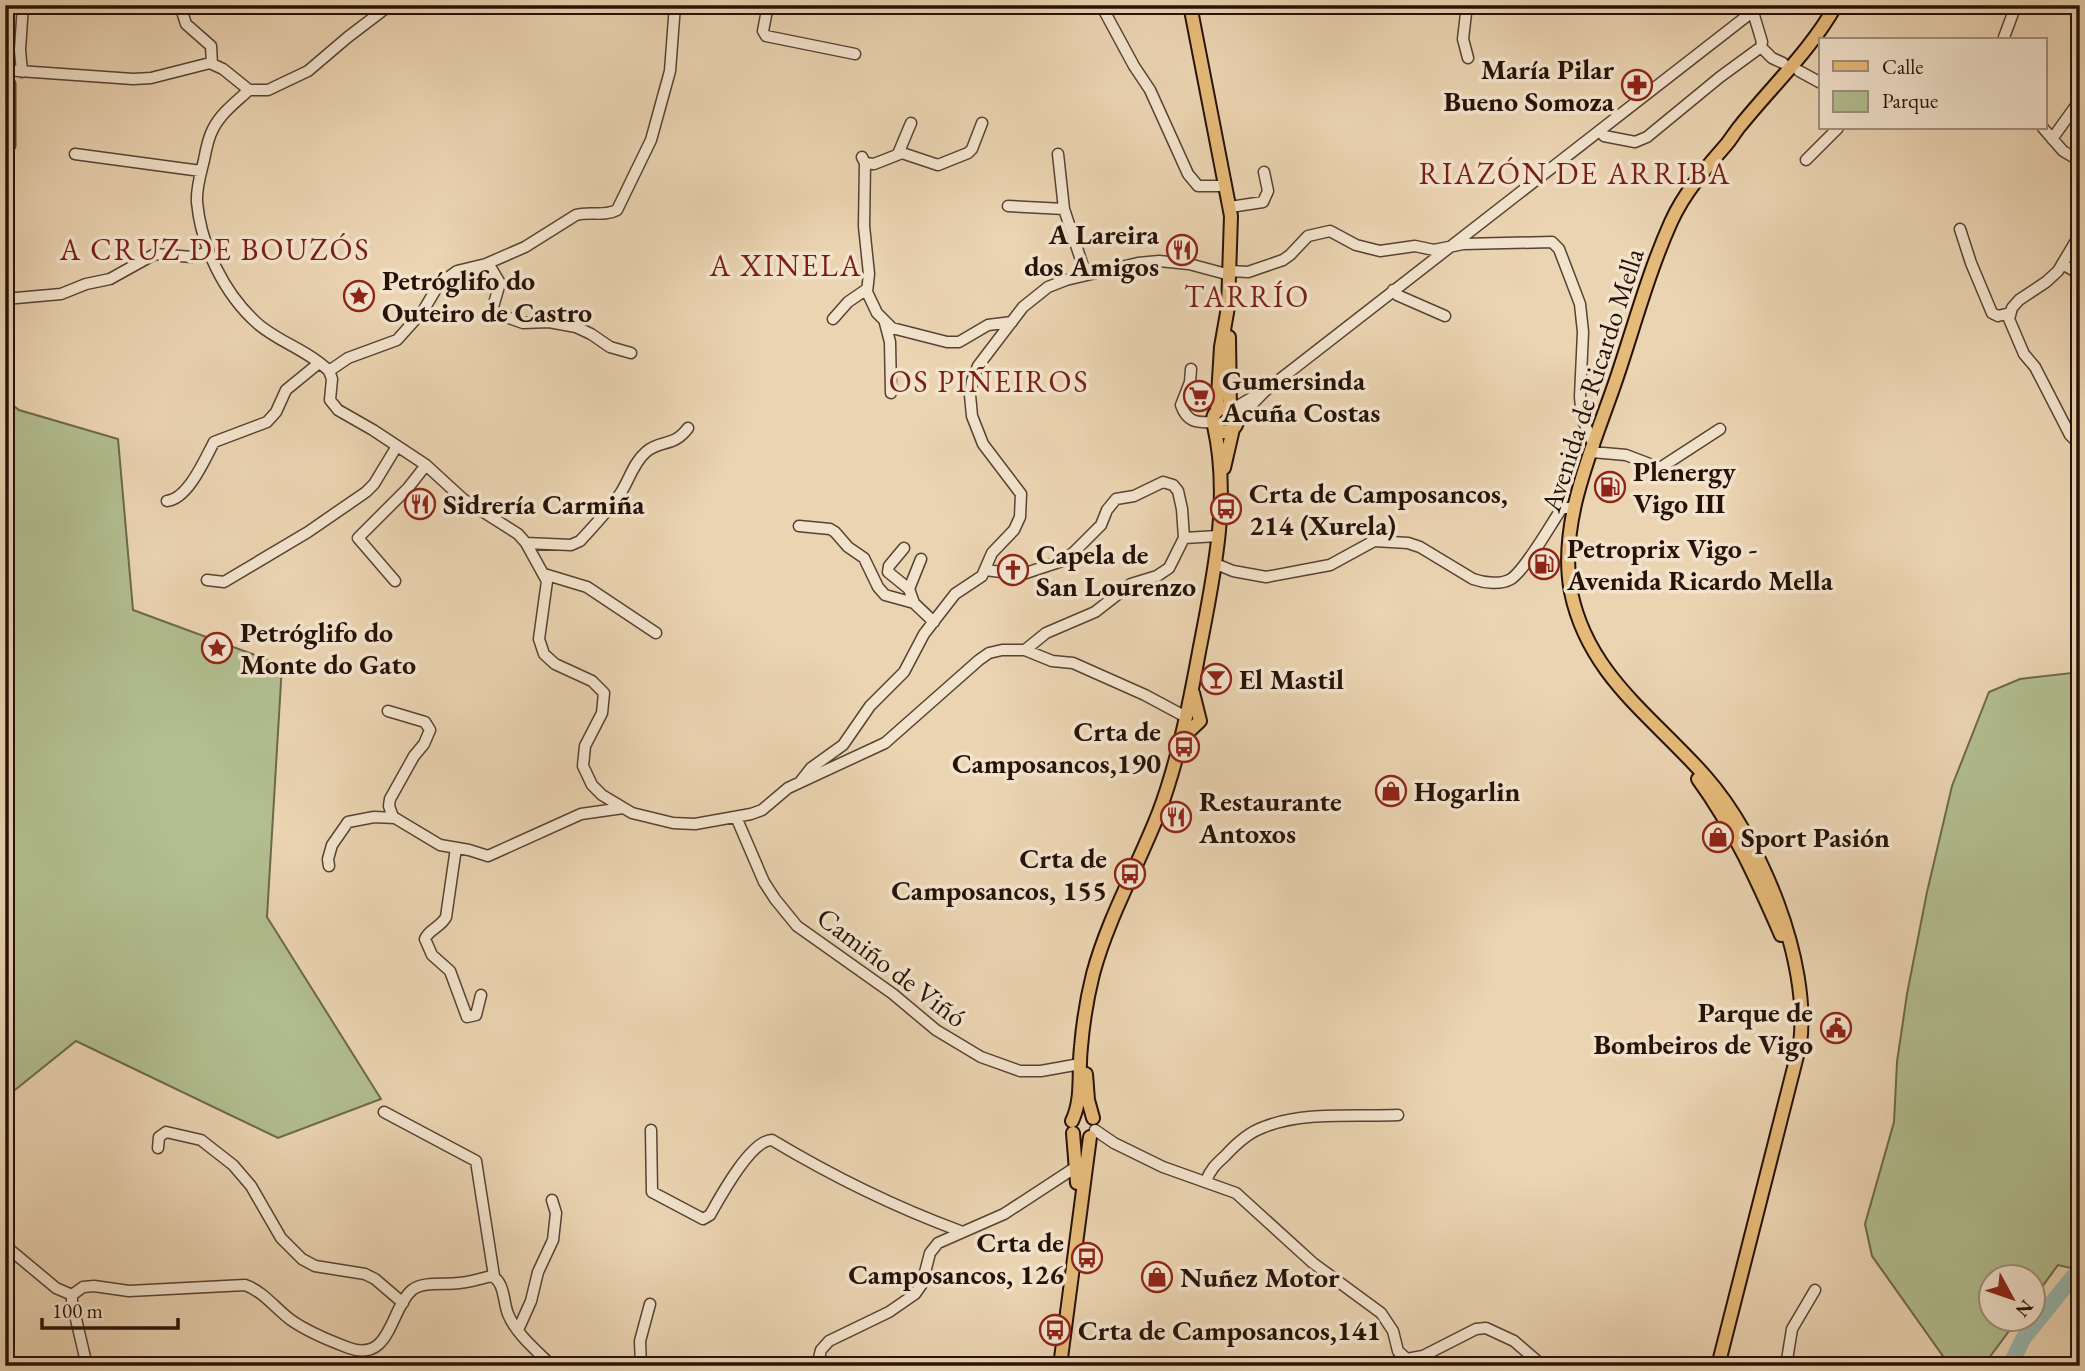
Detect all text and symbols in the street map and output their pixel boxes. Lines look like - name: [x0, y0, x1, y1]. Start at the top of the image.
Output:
- legend: [1819, 38, 2046, 130]
- place label: María Pilar Bueno Somoza: [1443, 51, 1615, 119]
- text: Calle: [1882, 53, 1924, 80]
- pharmacy icon: María Pilar Bueno Somoza: [1620, 68, 1654, 102]
- text: Parque: [1882, 87, 1938, 114]
- district label: RIAZÓN DE ARRIBA: [1419, 154, 1731, 193]
- place label: A Lareira dos Amigos: [1024, 216, 1160, 284]
- district label: A CRUZ DE BOUZÓS: [59, 230, 370, 269]
- restaurant icon: A Lareira dos Amigos: [1165, 233, 1199, 267]
- street label: Avenida de Ricardo Mella: [1532, 243, 1652, 517]
- district label: A XINELA: [708, 246, 863, 285]
- place label: Petróglifo do Outeiro de Castro: [382, 262, 592, 330]
- district label: TARRÍO: [1184, 277, 1310, 316]
- place icon: Petróglifo do Outeiro de Castro: [342, 279, 376, 313]
- district label: OS PIÑEIROS: [889, 362, 1089, 401]
- place label: Gumersinda Acuña Costas: [1221, 362, 1380, 430]
- supermarket icon: Gumersinda Acuña Costas: [1182, 379, 1216, 413]
- place label: Plenergy Vigo III: [1633, 453, 1736, 521]
- fuel station icon: Plenergy Vigo III: [1593, 470, 1627, 504]
- place label: Crta de Camposancos, 214 (Xurela): [1249, 475, 1508, 543]
- place label: Sidrería Carmiña: [443, 486, 645, 522]
- restaurant icon: Sidrería Carmiña: [403, 487, 437, 521]
- bus stop icon: Crta de Camposancos, 214 (Xurela): [1209, 492, 1243, 526]
- place label: Petroprix Vigo - Avenida Ricardo Mella: [1566, 530, 1834, 598]
- place label: Capela de San Lourenzo: [1036, 536, 1196, 604]
- fuel station icon: Petroprix Vigo - Avenida Ricardo Mella: [1527, 547, 1561, 581]
- church icon: Capela de San Lourenzo: [996, 553, 1030, 587]
- place label: Petróglifo do Monte do Gato: [240, 614, 416, 682]
- place icon: Petróglifo do Monte do Gato: [200, 631, 234, 665]
- place label: El Mastil: [1239, 661, 1344, 697]
- bar icon: El Mastil: [1199, 662, 1233, 696]
- place label: Crta de Camposancos,190: [952, 713, 1161, 781]
- bus stop icon: Crta de Camposancos,190: [1167, 730, 1201, 764]
- place label: Hogarlin: [1414, 773, 1521, 809]
- shop icon: Hogarlin: [1374, 774, 1408, 808]
- place label: Restaurante Antoxos: [1198, 783, 1342, 851]
- restaurant icon: Restaurante Antoxos: [1159, 800, 1193, 834]
- place label: Sport Pasión: [1741, 819, 1890, 855]
- shop icon: Sport Pasión: [1701, 820, 1735, 854]
- place label: Crta de Camposancos, 155: [891, 840, 1107, 908]
- bus stop icon: Crta de Camposancos, 155: [1113, 857, 1147, 891]
- street label: Camiño de Viñó: [810, 899, 974, 1035]
- place label: Parque de Bombeiros de Vigo: [1594, 994, 1813, 1062]
- public building icon: Parque de Bombeiros de Vigo: [1819, 1011, 1853, 1045]
- place label: Crta de Camposancos, 126: [848, 1224, 1064, 1292]
- bus stop icon: Crta de Camposancos, 126: [1070, 1241, 1104, 1275]
- place label: Nuñez Motor: [1180, 1259, 1340, 1295]
- shop icon: Nuñez Motor: [1140, 1260, 1174, 1294]
- north arrow: [1976, 1262, 2046, 1332]
- scale bar: [42, 1287, 178, 1331]
- text: N: [2010, 1295, 2039, 1323]
- text: 100 m: [52, 1297, 103, 1324]
- place label: Crta de Camposancos,141: [1078, 1312, 1381, 1348]
- bus stop icon: Crta de Camposancos,141: [1038, 1313, 1072, 1347]

